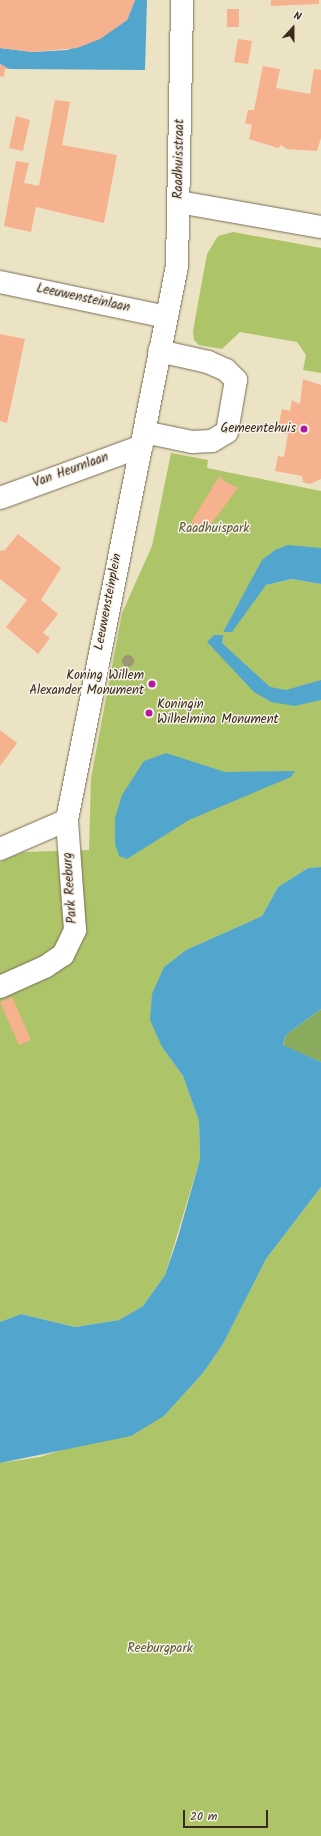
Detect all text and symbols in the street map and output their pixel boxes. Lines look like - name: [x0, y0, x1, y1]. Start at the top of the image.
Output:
- text: N: [291, 7, 304, 26]
- north arrow: [273, 8, 313, 48]
- street label: Raadhuisstraat: [172, 119, 188, 199]
- street label: Leeuwensteinlaan: [35, 281, 131, 317]
- place label: Gemeentehuis: [220, 421, 296, 437]
- marker: Gemeentehuis: [299, 424, 309, 434]
- street label: Van Heurnlaan: [31, 450, 111, 492]
- park label: Raadhuispark: [179, 521, 249, 537]
- street label: Leeuwensteinplein: [92, 552, 126, 652]
- place label: Koning Willem Alexander Monument: [29, 669, 144, 700]
- marker: Koning Willem Alexander Monument: [147, 679, 157, 689]
- place label: Koningin Wilhelmina Monument: [157, 698, 279, 729]
- marker: Koningin Wilhelmina Monument: [144, 708, 154, 718]
- street label: Park Reeburg: [61, 852, 81, 924]
- park label: Reeburgpark: [127, 1641, 193, 1657]
- scale bar: [185, 1802, 270, 1828]
- text: 20 m: [190, 1807, 217, 1826]

